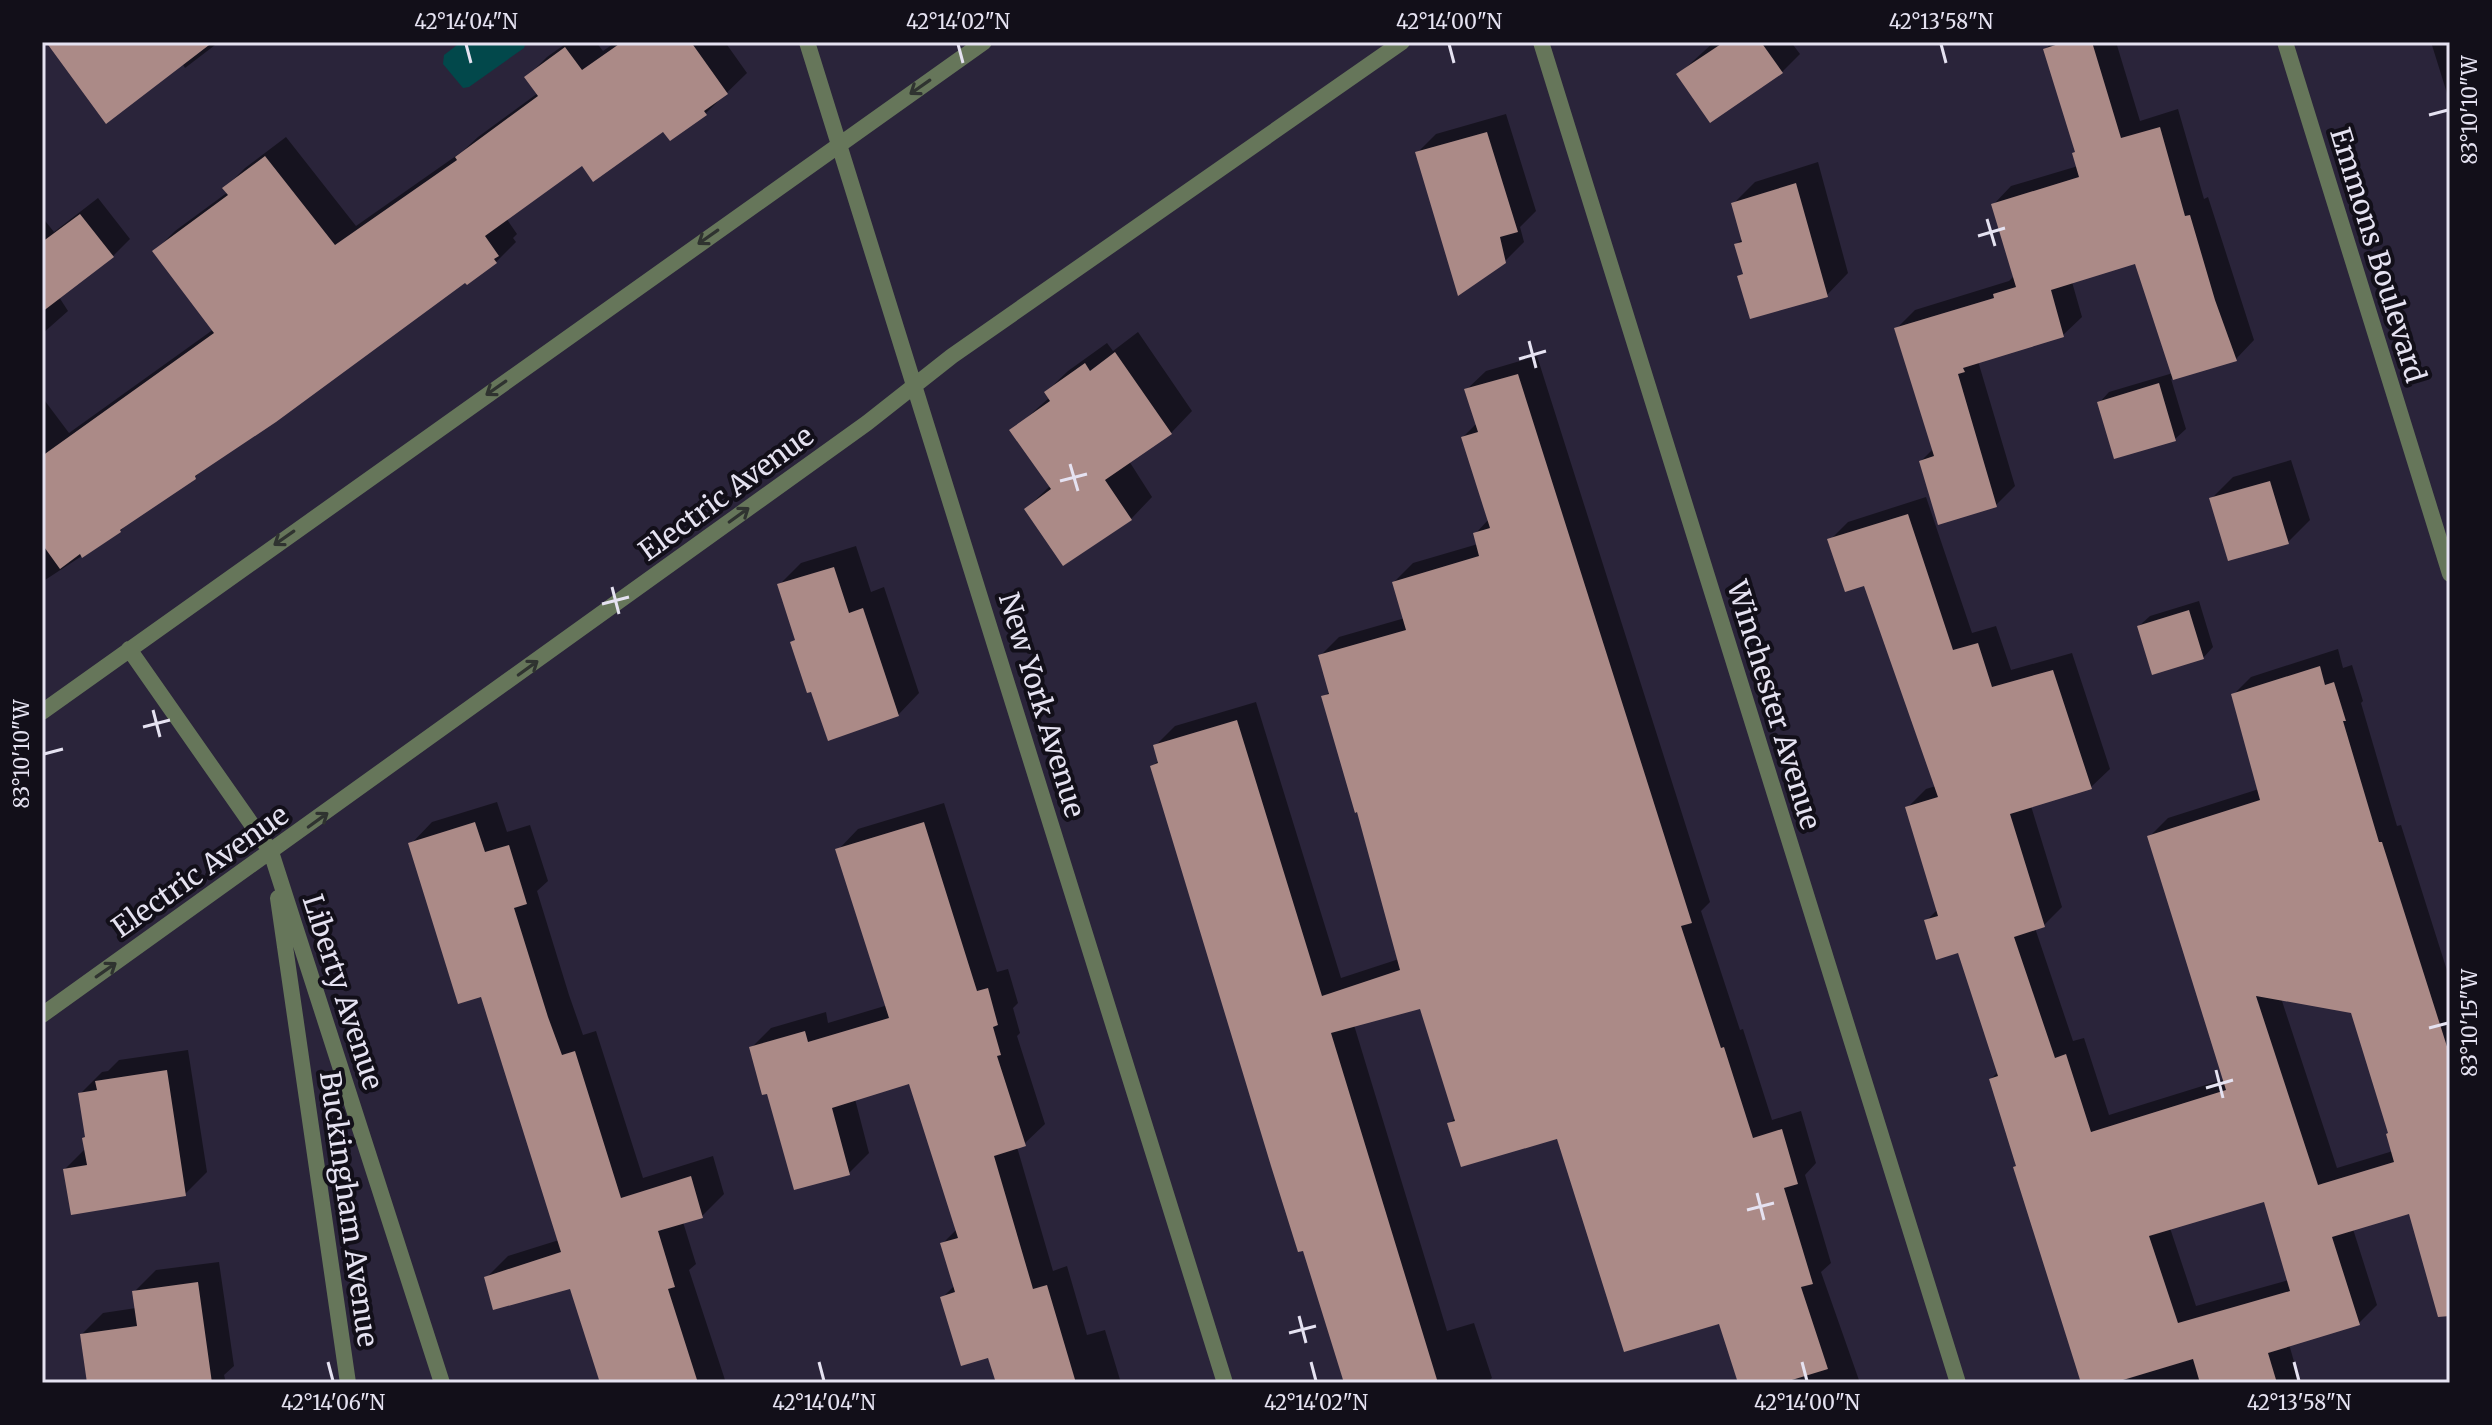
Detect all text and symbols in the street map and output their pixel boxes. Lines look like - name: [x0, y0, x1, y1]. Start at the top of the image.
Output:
- text: 42°14'04"N: [414, 9, 518, 34]
- text: 42°14'02"N: [906, 9, 1011, 34]
- text: 42°14'00"N: [1396, 9, 1503, 34]
- text: 42°13'58"N: [1889, 9, 1994, 34]
- text: 83°10'10"W: [2457, 54, 2482, 165]
- one-way arrow: [910, 79, 932, 95]
- street label: Emmons Boulevard: [2322, 123, 2434, 387]
- one-way arrow: [698, 229, 720, 245]
- one-way arrow: [486, 380, 508, 396]
- street label: Electric Avenue: [631, 417, 821, 569]
- one-way arrow: [728, 507, 750, 524]
- one-way arrow: [274, 530, 296, 547]
- street label: Winchester Avenue: [1719, 575, 1829, 834]
- street label: New York Avenue: [991, 588, 1093, 822]
- one-way arrow: [517, 659, 539, 676]
- text: 83°10'10"W: [9, 698, 34, 809]
- street label: Electric Avenue: [105, 797, 295, 945]
- one-way arrow: [306, 811, 328, 828]
- street label: Liberty Avenue: [295, 890, 391, 1094]
- one-way arrow: [94, 962, 116, 978]
- text: 83°10'15"W: [2457, 968, 2482, 1077]
- street label: Buckingham Avenue: [312, 1069, 386, 1349]
- text: 42°14'06"N: [281, 1390, 386, 1415]
- text: 42°14'04"N: [772, 1390, 876, 1415]
- text: 42°14'02"N: [1264, 1390, 1369, 1415]
- text: 42°14'00"N: [1754, 1390, 1861, 1415]
- text: 42°13'58"N: [2247, 1390, 2352, 1415]

